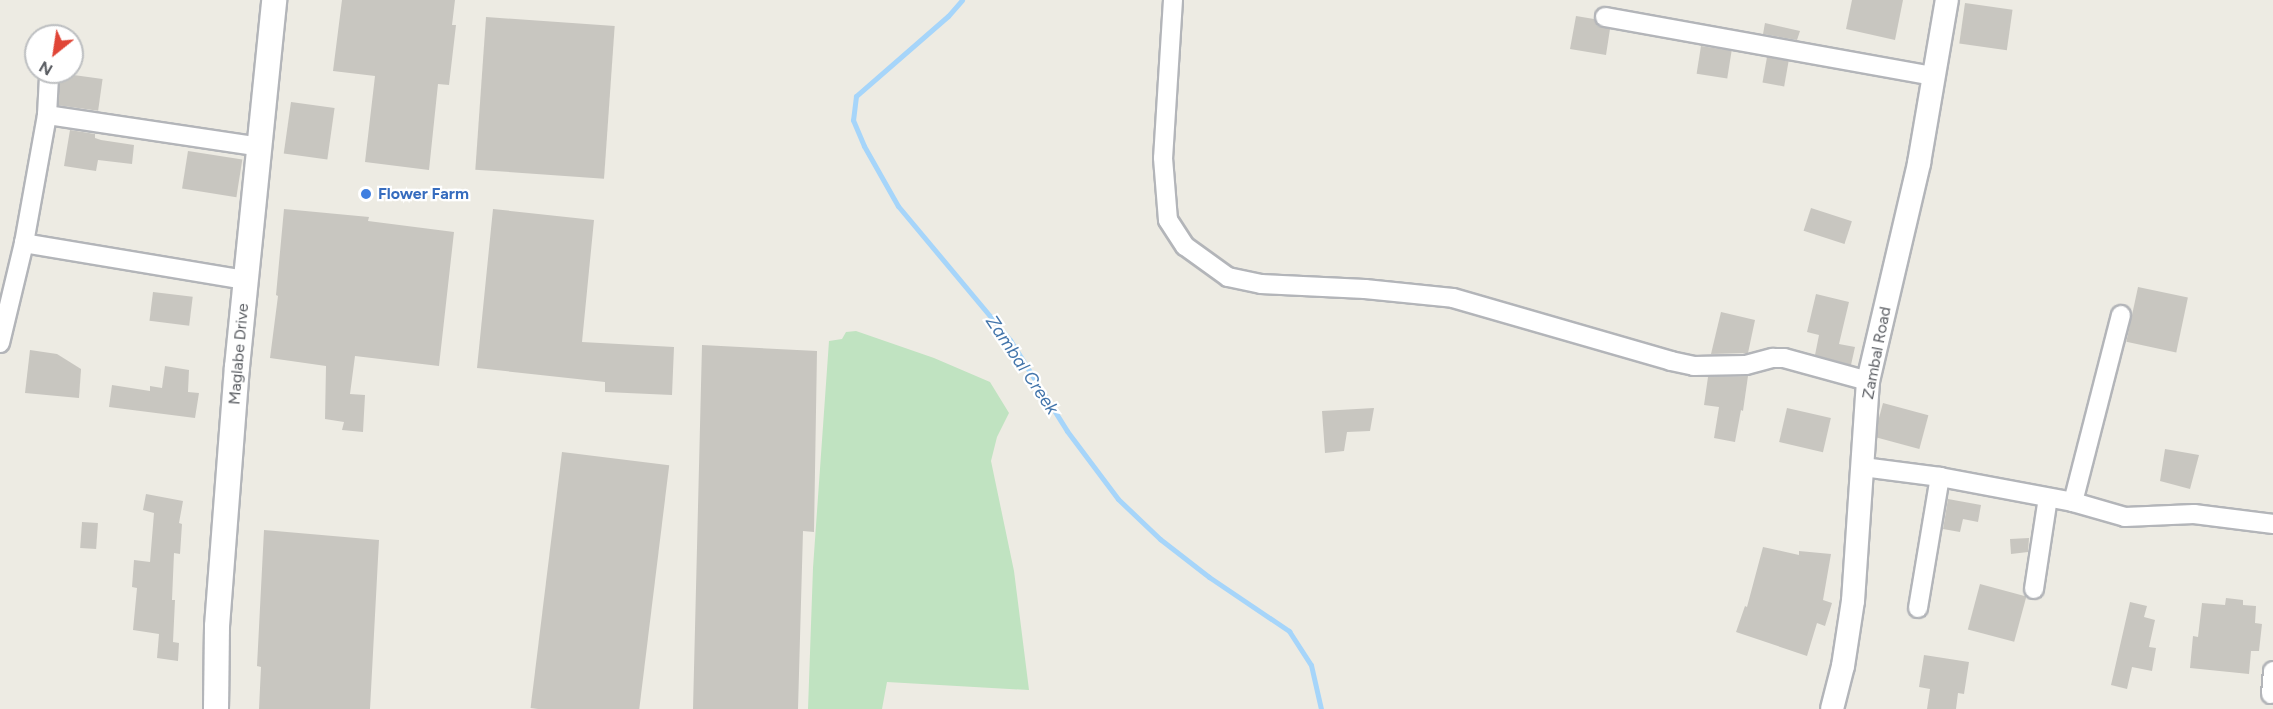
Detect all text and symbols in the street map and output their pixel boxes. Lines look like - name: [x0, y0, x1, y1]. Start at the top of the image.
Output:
- north arrow: [24, 24, 84, 84]
- text: N: [36, 57, 56, 80]
- place label: Flower Farm: [378, 184, 469, 204]
- marker: Flower Farm: [359, 187, 373, 201]
- street label: Maglabe Drive: [225, 302, 253, 406]
- street label: Zambal Road: [1859, 305, 1895, 401]
- water label: Zambal Creek: [981, 311, 1063, 419]

